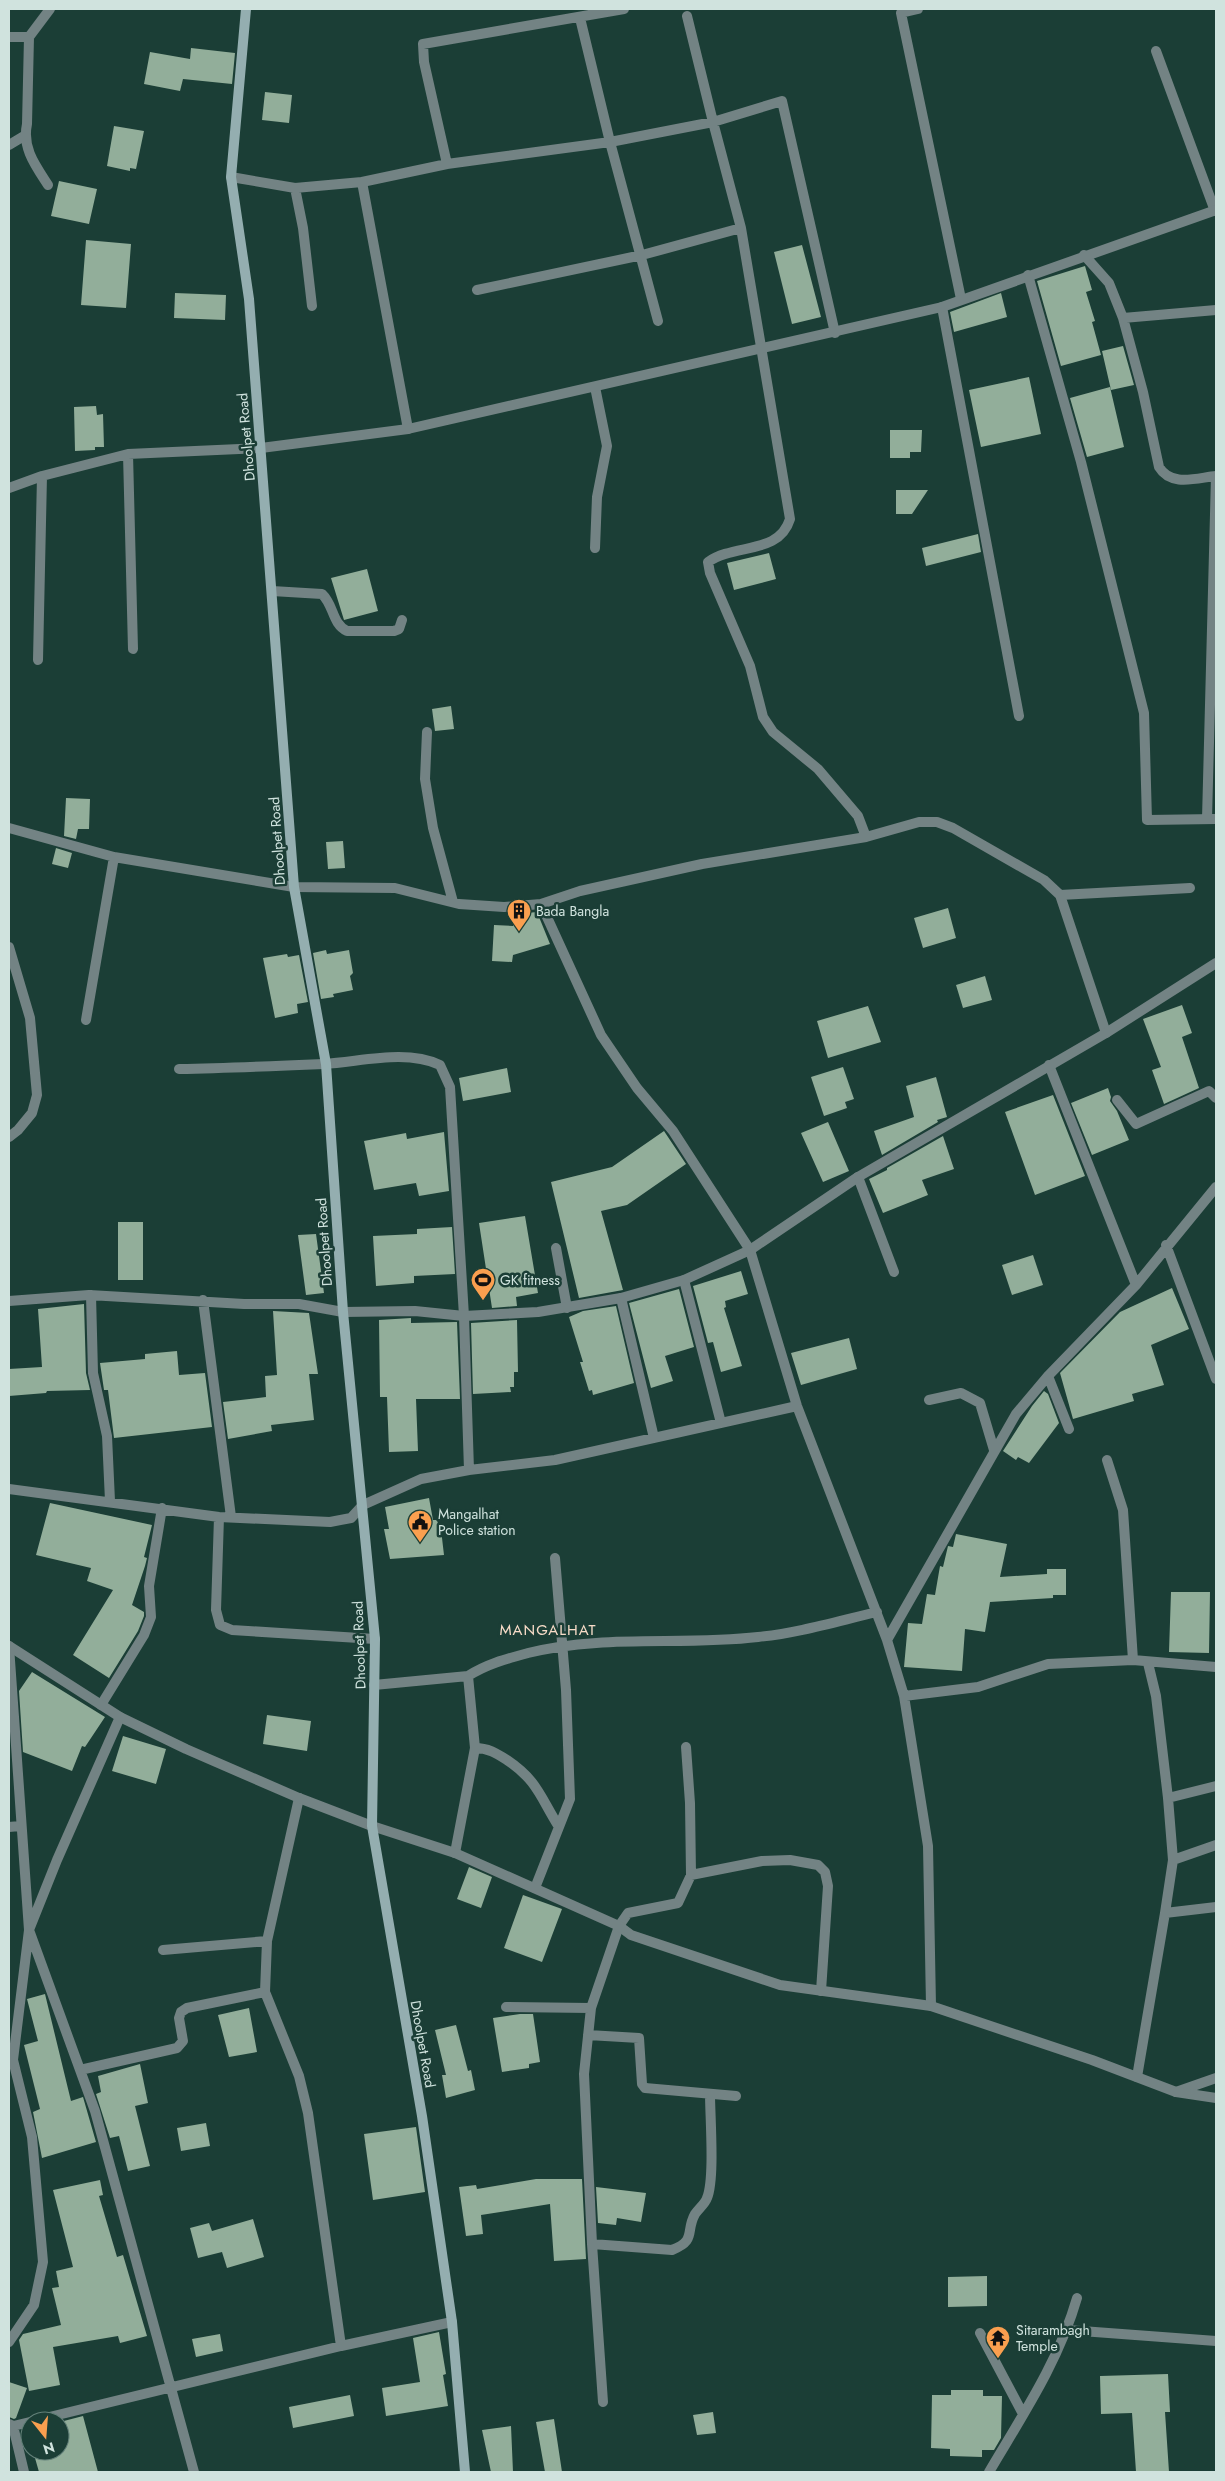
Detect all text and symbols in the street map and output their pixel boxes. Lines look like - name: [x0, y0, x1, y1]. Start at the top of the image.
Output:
- street label: Dhoolpet Road: [232, 392, 260, 482]
- street label: Dhoolpet Road: [264, 796, 290, 886]
- building icon: Bada Bangla: [506, 898, 532, 932]
- place label: Bada Bangla: [536, 901, 609, 921]
- street label: Dhoolpet Road: [311, 1197, 337, 1287]
- sports icon: GK fitness: [470, 1267, 496, 1301]
- place label: GK fitness: [500, 1270, 560, 1290]
- place label: Mangalhat Police station: [438, 1504, 516, 1540]
- public building icon: Mangalhat Police station: [407, 1509, 433, 1543]
- street label: Dhoolpet Road: [347, 1601, 371, 1689]
- district label: MANGALHAT: [499, 1619, 597, 1641]
- street label: Dhoolpet Road: [405, 1999, 441, 2089]
- place label: Sitarambagh Temple: [1016, 2320, 1090, 2356]
- temple icon: Sitarambagh Temple: [985, 2325, 1011, 2359]
- north arrow: [20, 2411, 70, 2461]
- text: N: [41, 2437, 57, 2460]

